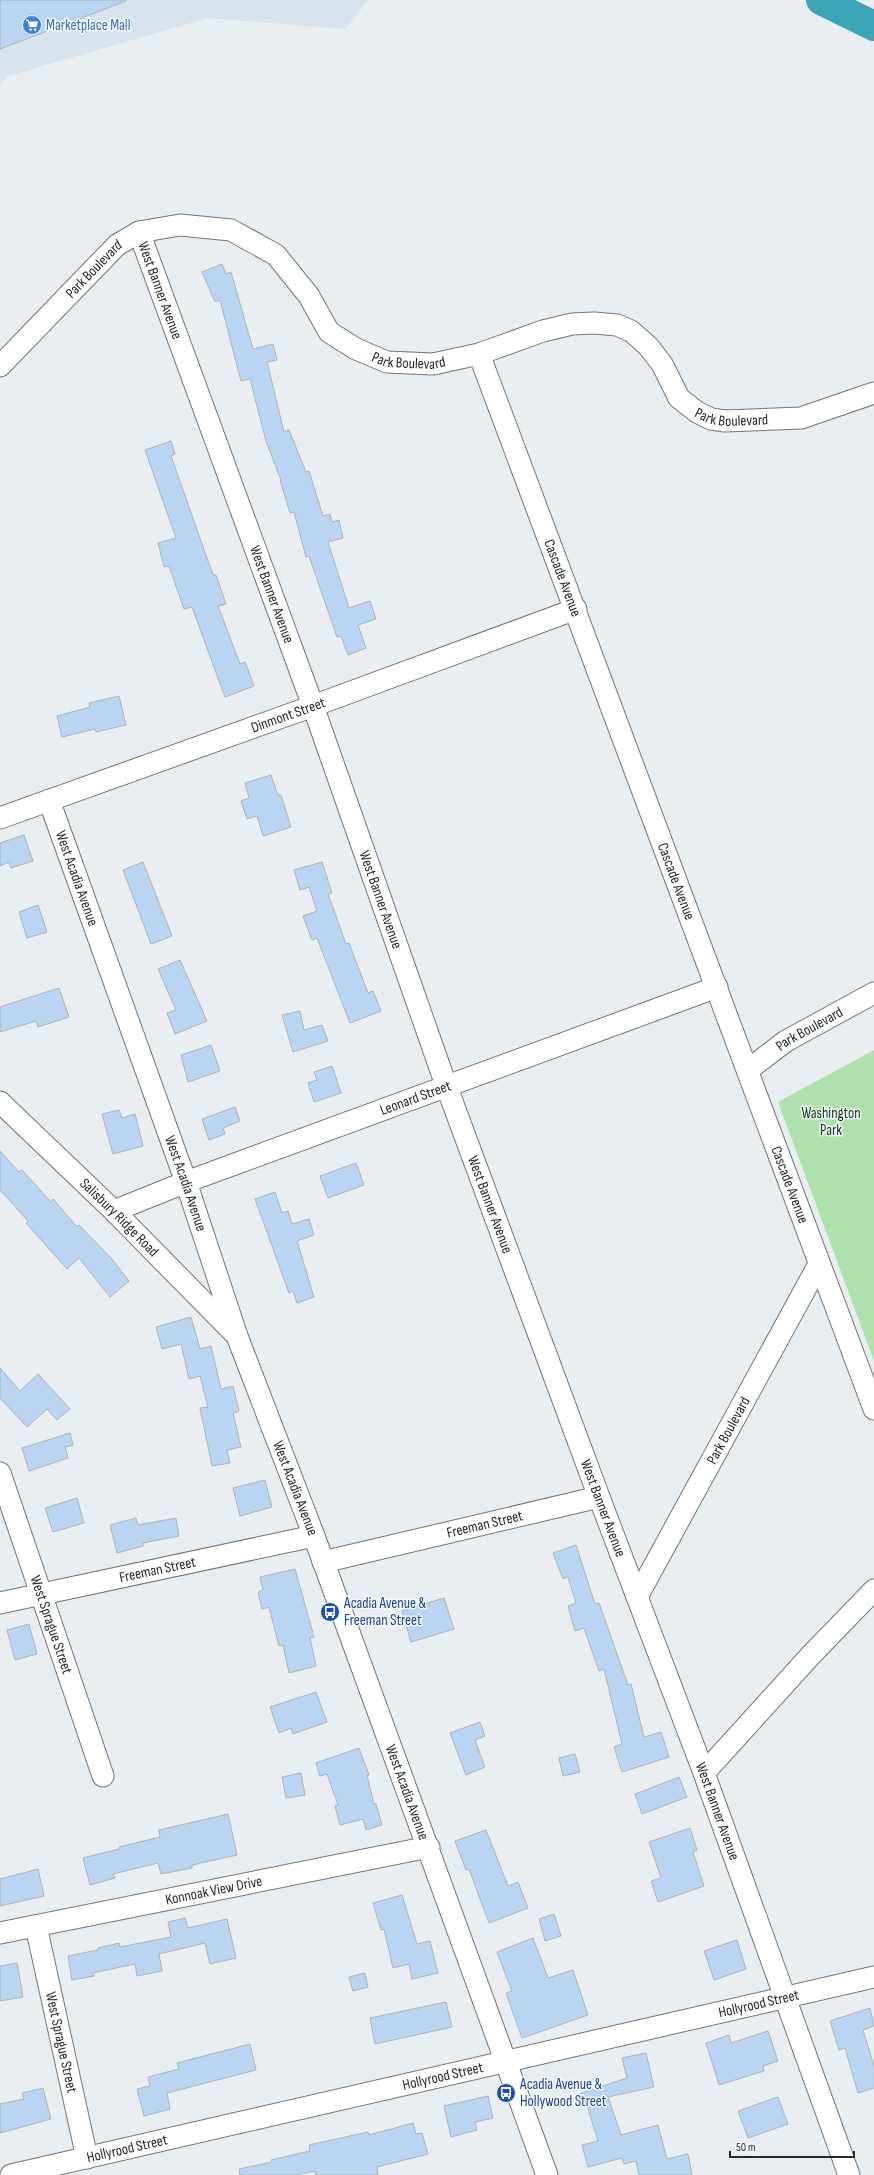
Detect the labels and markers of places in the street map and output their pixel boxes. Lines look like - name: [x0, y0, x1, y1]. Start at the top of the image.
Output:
- supermarket icon: Marketplace Mall: [21, 14, 43, 36]
- place label: Marketplace Mall: [46, 16, 130, 35]
- place label: Acadia Avenue & Freeman Street: [343, 1594, 426, 1630]
- bus stop icon: Acadia Avenue & Freeman Street: [319, 1601, 341, 1623]
- place label: Acadia Avenue & Hollywood Street: [519, 2075, 607, 2111]
- bus stop icon: Acadia Avenue & Hollywood Street: [495, 2082, 517, 2104]

